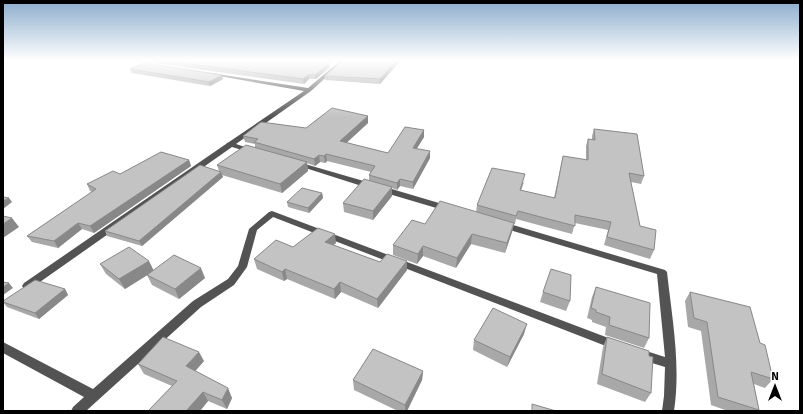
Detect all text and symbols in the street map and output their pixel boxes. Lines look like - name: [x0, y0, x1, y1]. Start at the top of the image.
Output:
- north arrow: [755, 366, 795, 406]
- text: N: [771, 370, 779, 383]

